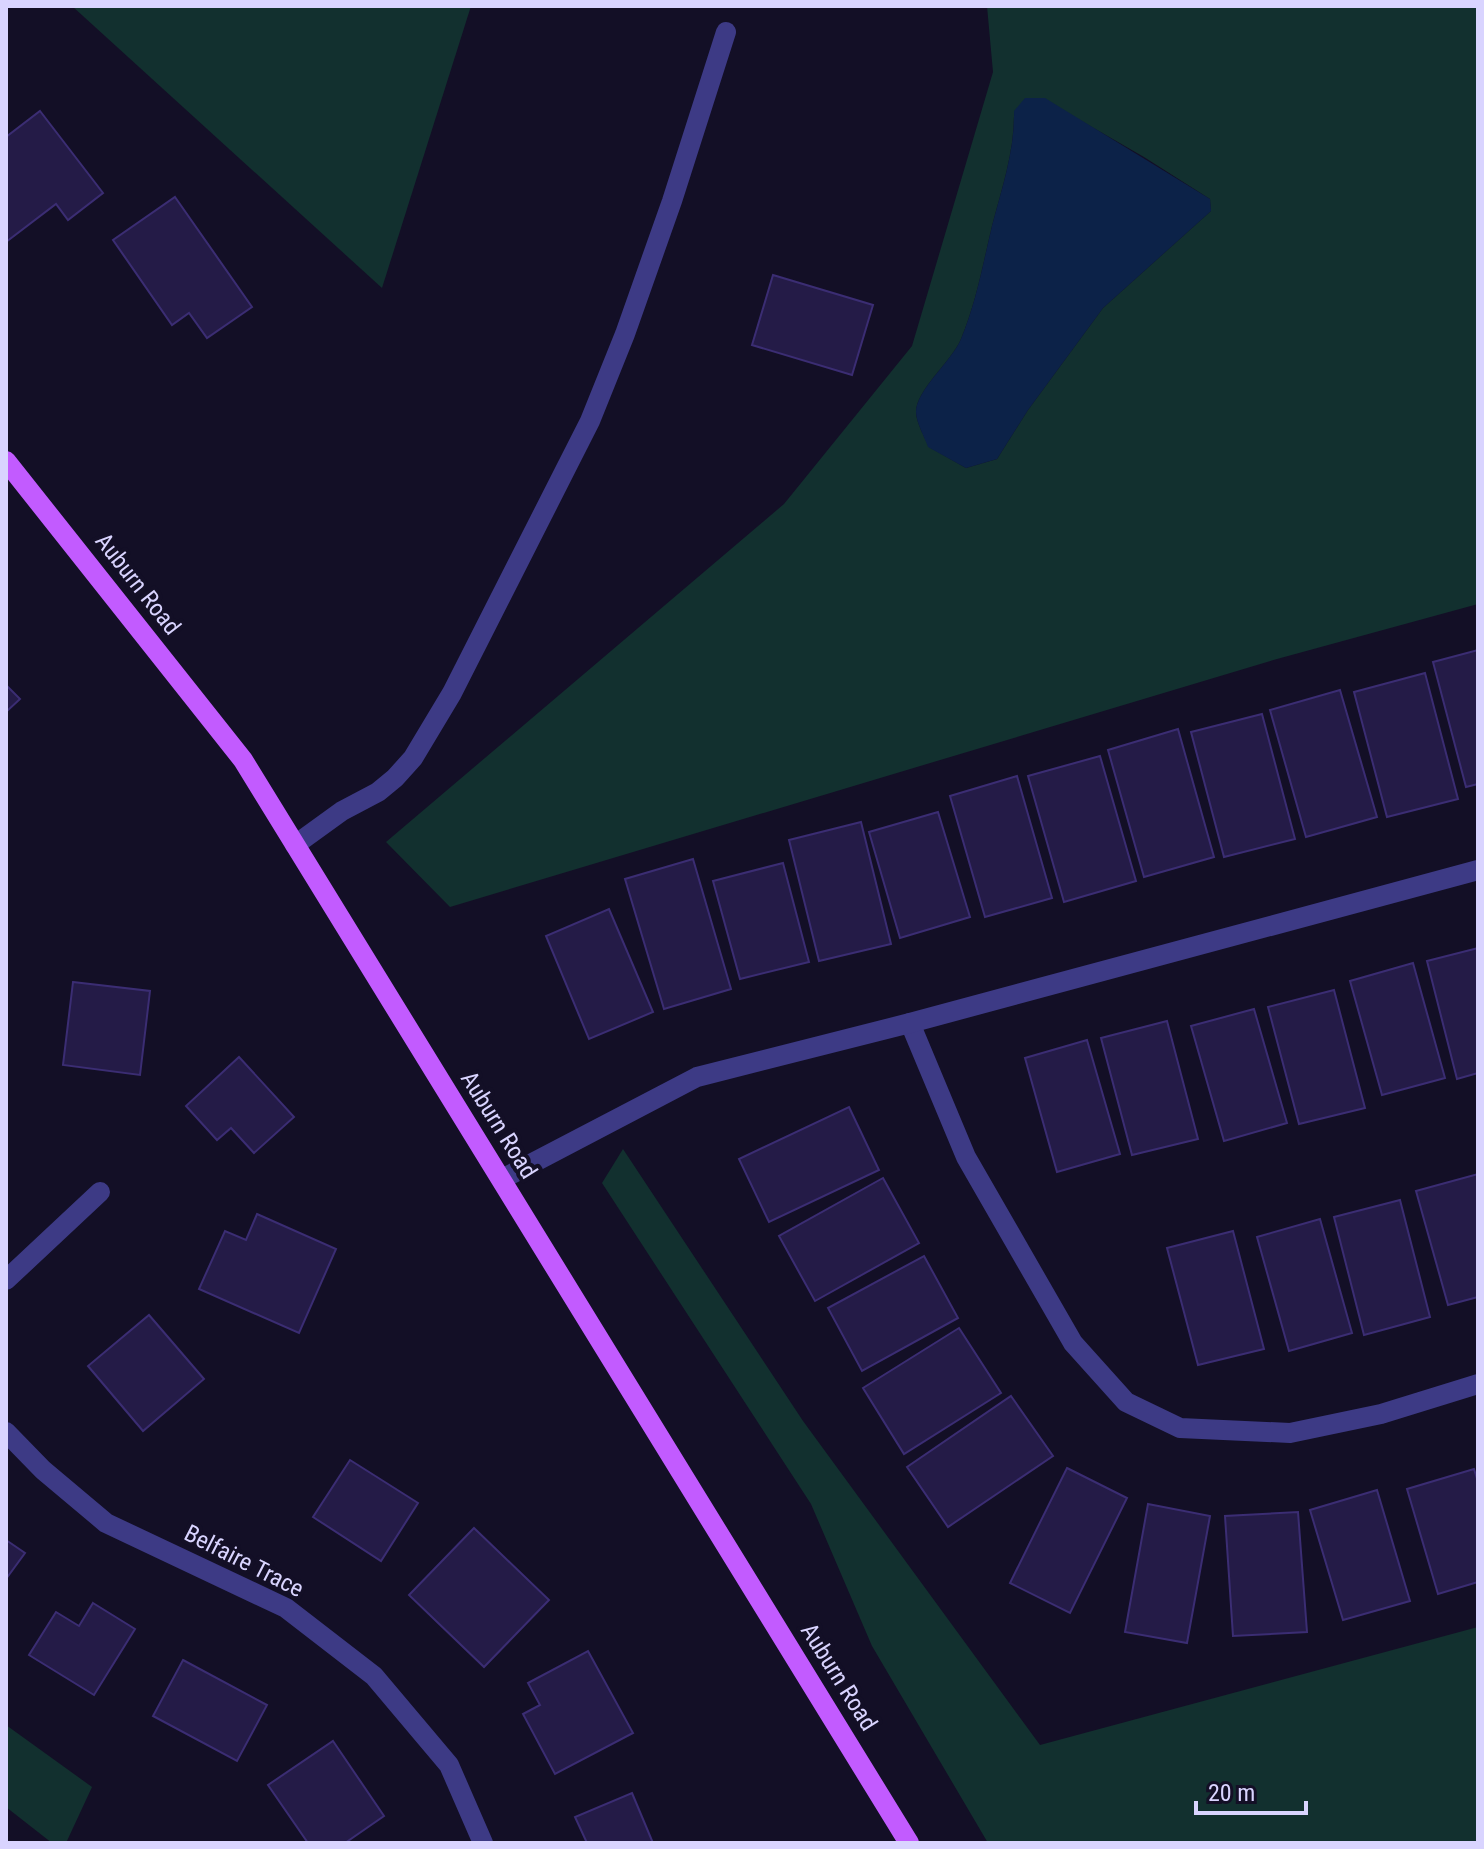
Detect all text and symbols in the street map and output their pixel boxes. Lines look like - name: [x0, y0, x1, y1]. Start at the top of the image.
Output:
- street label: Auburn Road: [90, 528, 186, 640]
- street label: Auburn Road: [455, 1066, 543, 1184]
- street label: Belfaire Trace: [180, 1519, 308, 1603]
- street label: Auburn Road: [795, 1618, 883, 1736]
- scale bar: [1196, 1765, 1306, 1815]
- text: 20 m: [1208, 1779, 1255, 1807]

